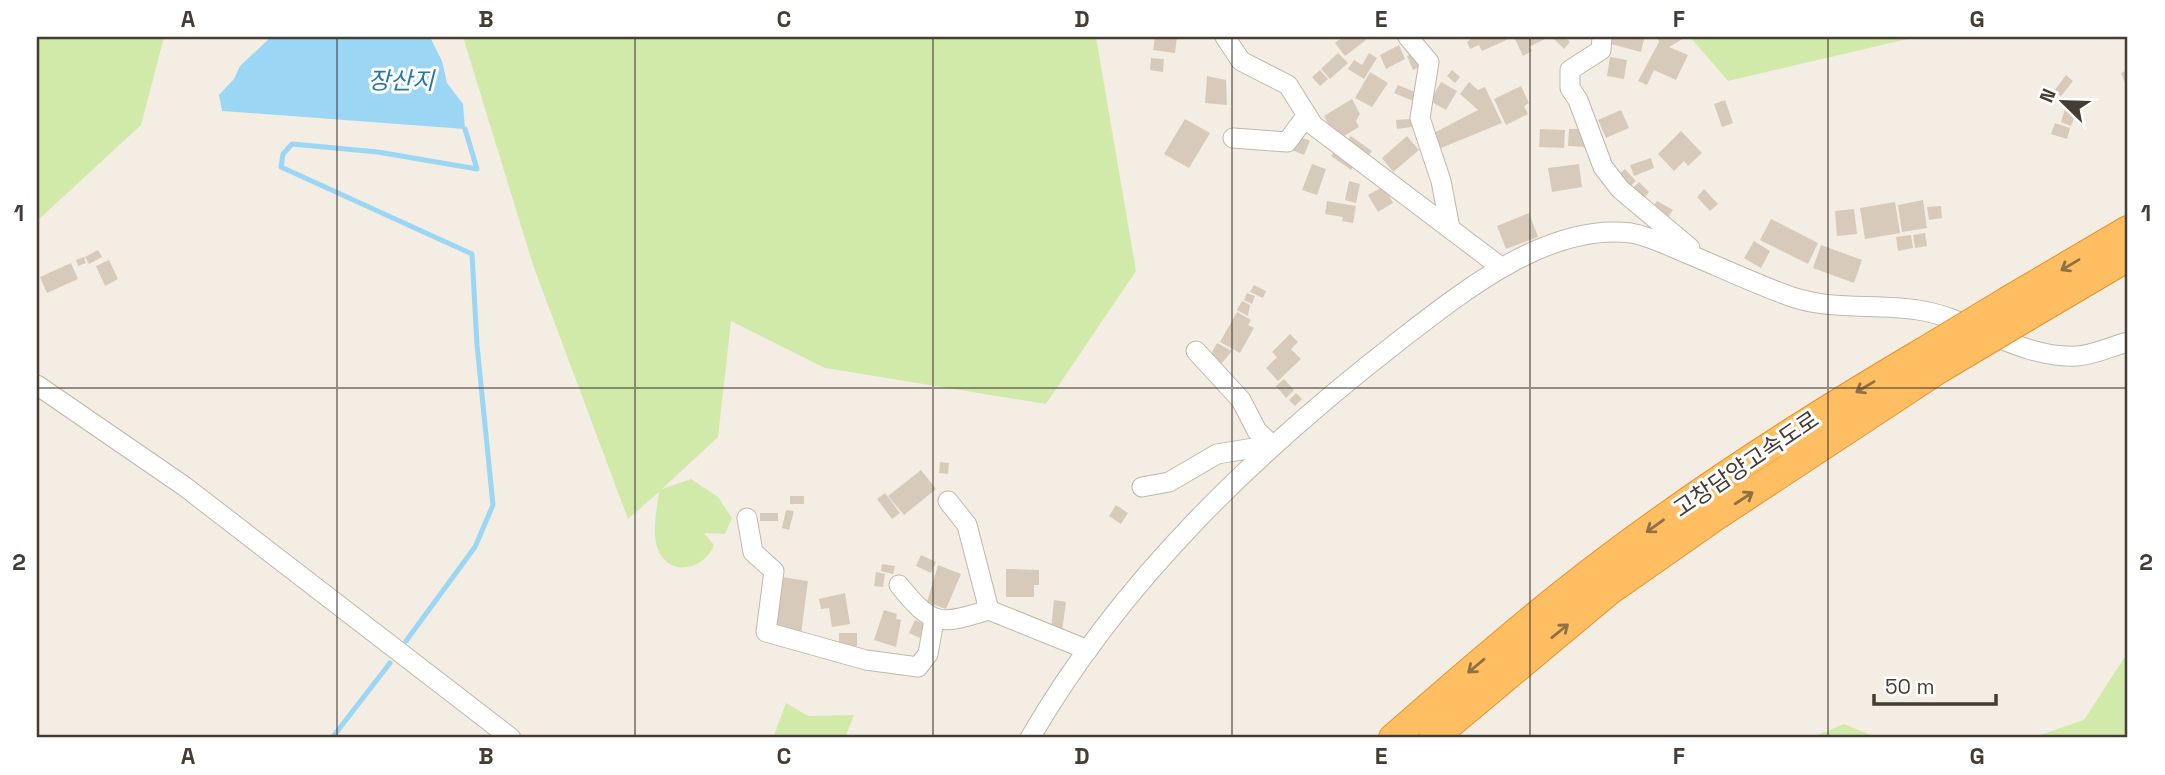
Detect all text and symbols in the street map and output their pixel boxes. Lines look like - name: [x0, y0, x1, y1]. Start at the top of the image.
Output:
- text: A: [181, 4, 196, 34]
- text: B: [478, 4, 494, 34]
- text: C: [777, 4, 791, 34]
- text: D: [1074, 4, 1090, 34]
- text: E: [1375, 4, 1387, 34]
- text: F: [1673, 4, 1685, 34]
- text: G: [1969, 4, 1985, 34]
- water label: 장산지: [368, 65, 436, 96]
- north arrow: [2028, 66, 2098, 136]
- text: N: [2034, 85, 2062, 106]
- text: 1: [14, 198, 24, 228]
- text: 1: [2141, 198, 2151, 228]
- one-way arrow: [2060, 258, 2080, 272]
- one-way arrow: [1855, 380, 1875, 394]
- street label: 고창담양고속도로: [1667, 404, 1825, 524]
- one-way arrow: [1734, 490, 1754, 504]
- one-way arrow: [1646, 519, 1665, 534]
- text: 2: [12, 547, 26, 577]
- text: 2: [2139, 547, 2153, 577]
- one-way arrow: [1551, 623, 1569, 639]
- one-way arrow: [1467, 658, 1485, 674]
- scale bar: [1874, 663, 1997, 707]
- text: 50 m: [1885, 673, 1935, 700]
- text: A: [181, 741, 196, 771]
- text: B: [478, 741, 494, 771]
- text: C: [777, 741, 791, 771]
- text: D: [1074, 741, 1090, 771]
- text: E: [1375, 741, 1387, 771]
- text: F: [1673, 741, 1685, 771]
- text: G: [1969, 741, 1985, 771]

